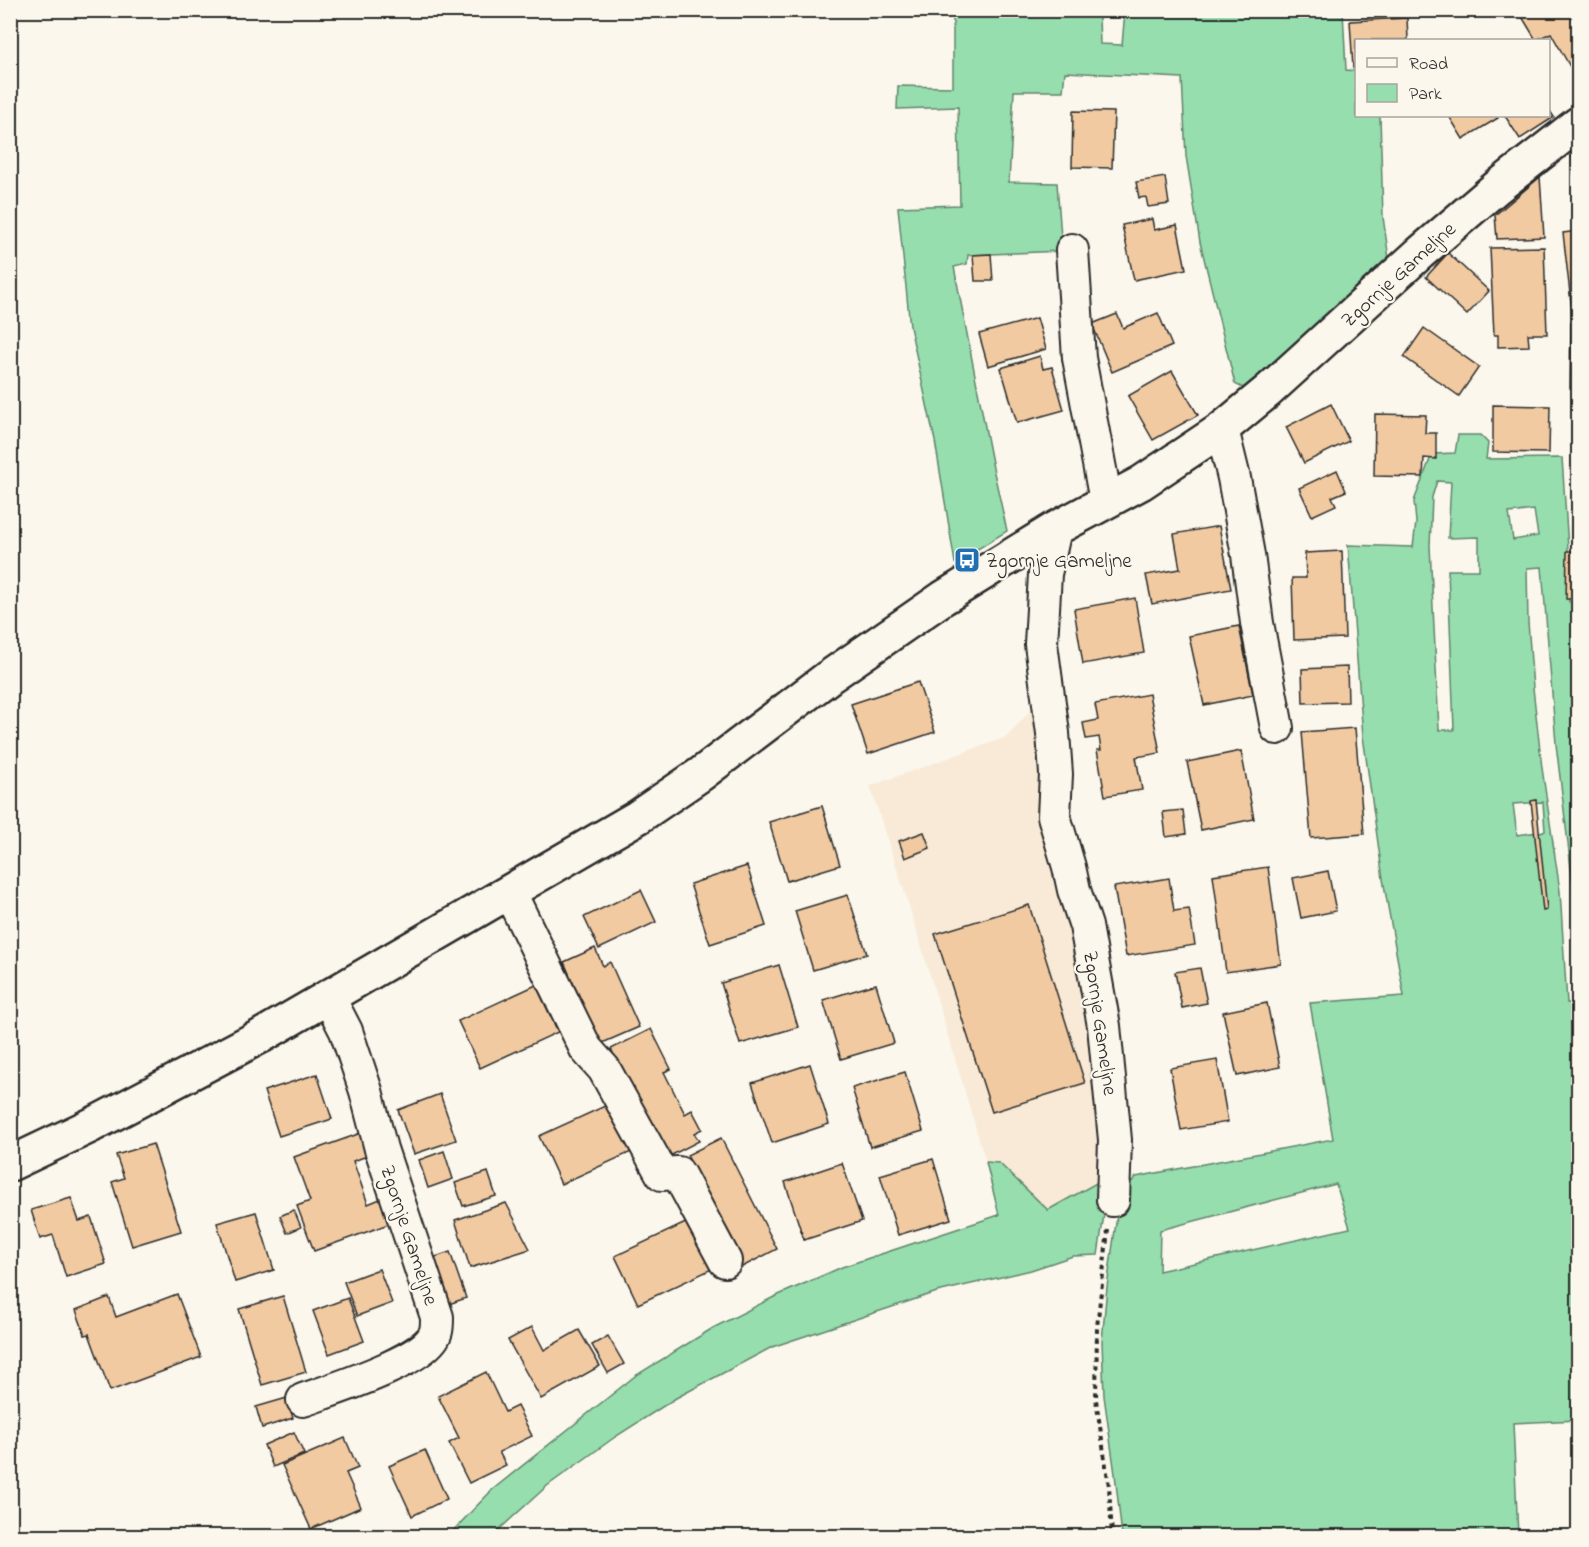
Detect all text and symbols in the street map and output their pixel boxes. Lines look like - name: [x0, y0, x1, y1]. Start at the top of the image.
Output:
- legend: [1355, 39, 1550, 117]
- text: Road: [1409, 52, 1448, 78]
- text: Park: [1409, 82, 1442, 108]
- street label: Zgornje Gameljne: [1335, 215, 1465, 337]
- bus stop icon: Zgornje Gameljne: [952, 545, 982, 575]
- place label: Zgornje Gameljne: [986, 547, 1132, 579]
- street label: Zgornje Gameljne: [1072, 949, 1124, 1098]
- street label: Zgornje Gameljne: [369, 1162, 445, 1311]

